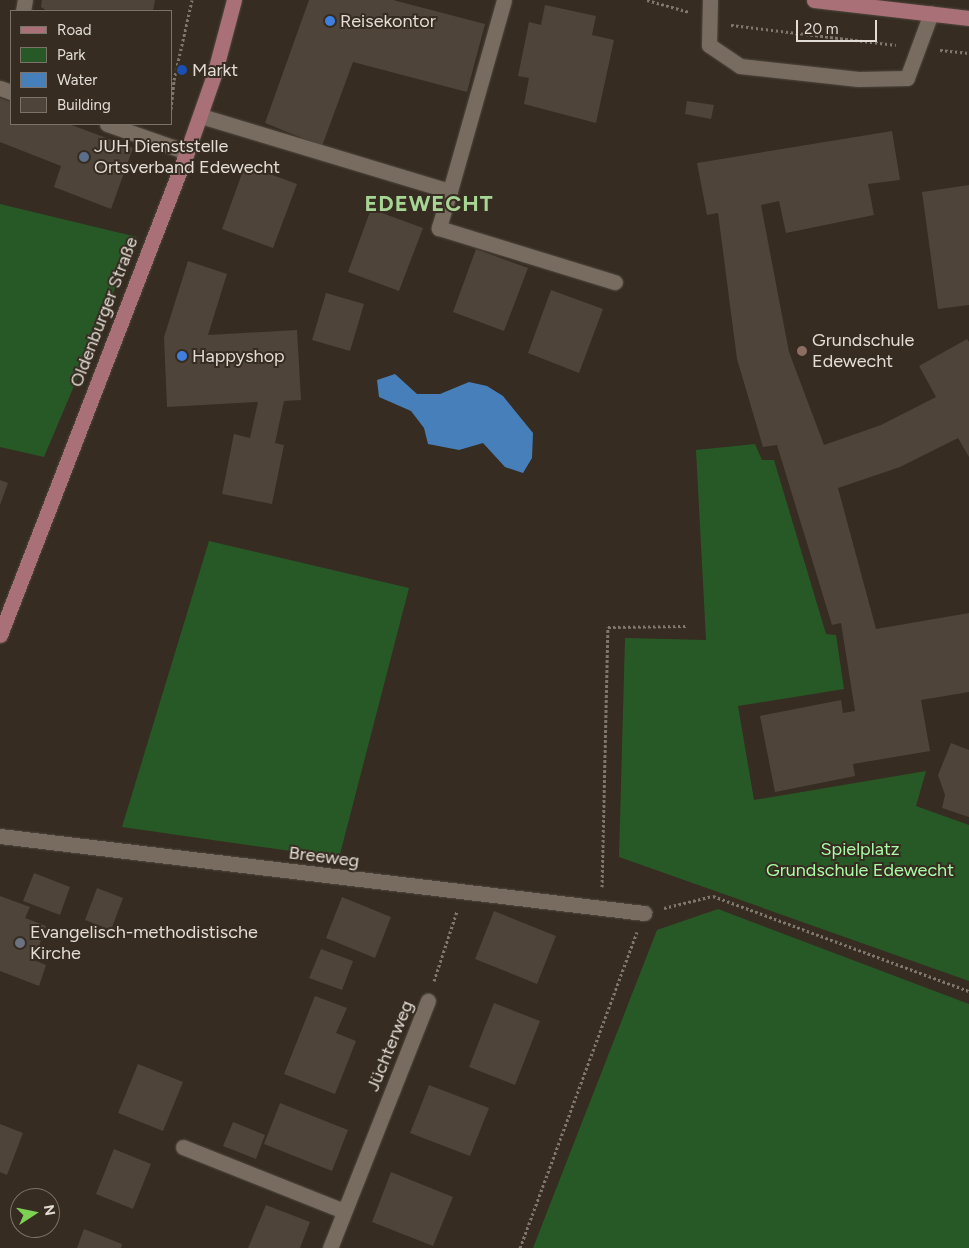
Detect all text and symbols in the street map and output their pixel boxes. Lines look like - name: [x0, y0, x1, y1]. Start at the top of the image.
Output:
- legend: [10, 10, 172, 125]
- place label: Reisekontor: [340, 10, 436, 32]
- scale bar: [799, 10, 880, 42]
- marker: Reisekontor: [324, 15, 336, 27]
- text: 20 m: [804, 20, 838, 38]
- text: Road: [57, 21, 92, 39]
- text: Park: [57, 46, 86, 64]
- place label: Markt: [192, 59, 238, 81]
- marker: Markt: [176, 64, 188, 76]
- text: Water: [57, 71, 97, 89]
- text: Building: [57, 96, 111, 114]
- place label: JUH Dienststelle Ortsverband Edewecht: [94, 136, 280, 178]
- marker: JUH Dienststelle Ortsverband Edewecht: [78, 151, 90, 163]
- district label: EDEWECHT: [363, 191, 495, 217]
- street label: Oldenburger Straße: [65, 234, 143, 390]
- place label: Grundschule Edewecht: [812, 330, 914, 372]
- place label: Happyshop: [192, 345, 285, 367]
- marker: Grundschule Edewecht: [796, 345, 808, 357]
- marker: Happyshop: [176, 350, 188, 362]
- park label: Spielplatz Grundschule Edewecht: [766, 839, 954, 882]
- street label: Breeweg: [288, 842, 360, 872]
- place label: Evangelisch-methodistische Kirche: [30, 922, 258, 964]
- marker: Evangelisch-methodistische Kirche: [14, 937, 26, 949]
- street label: Jüchterweg: [362, 997, 418, 1095]
- north arrow: [10, 1188, 60, 1238]
- text: N: [40, 1203, 59, 1217]

